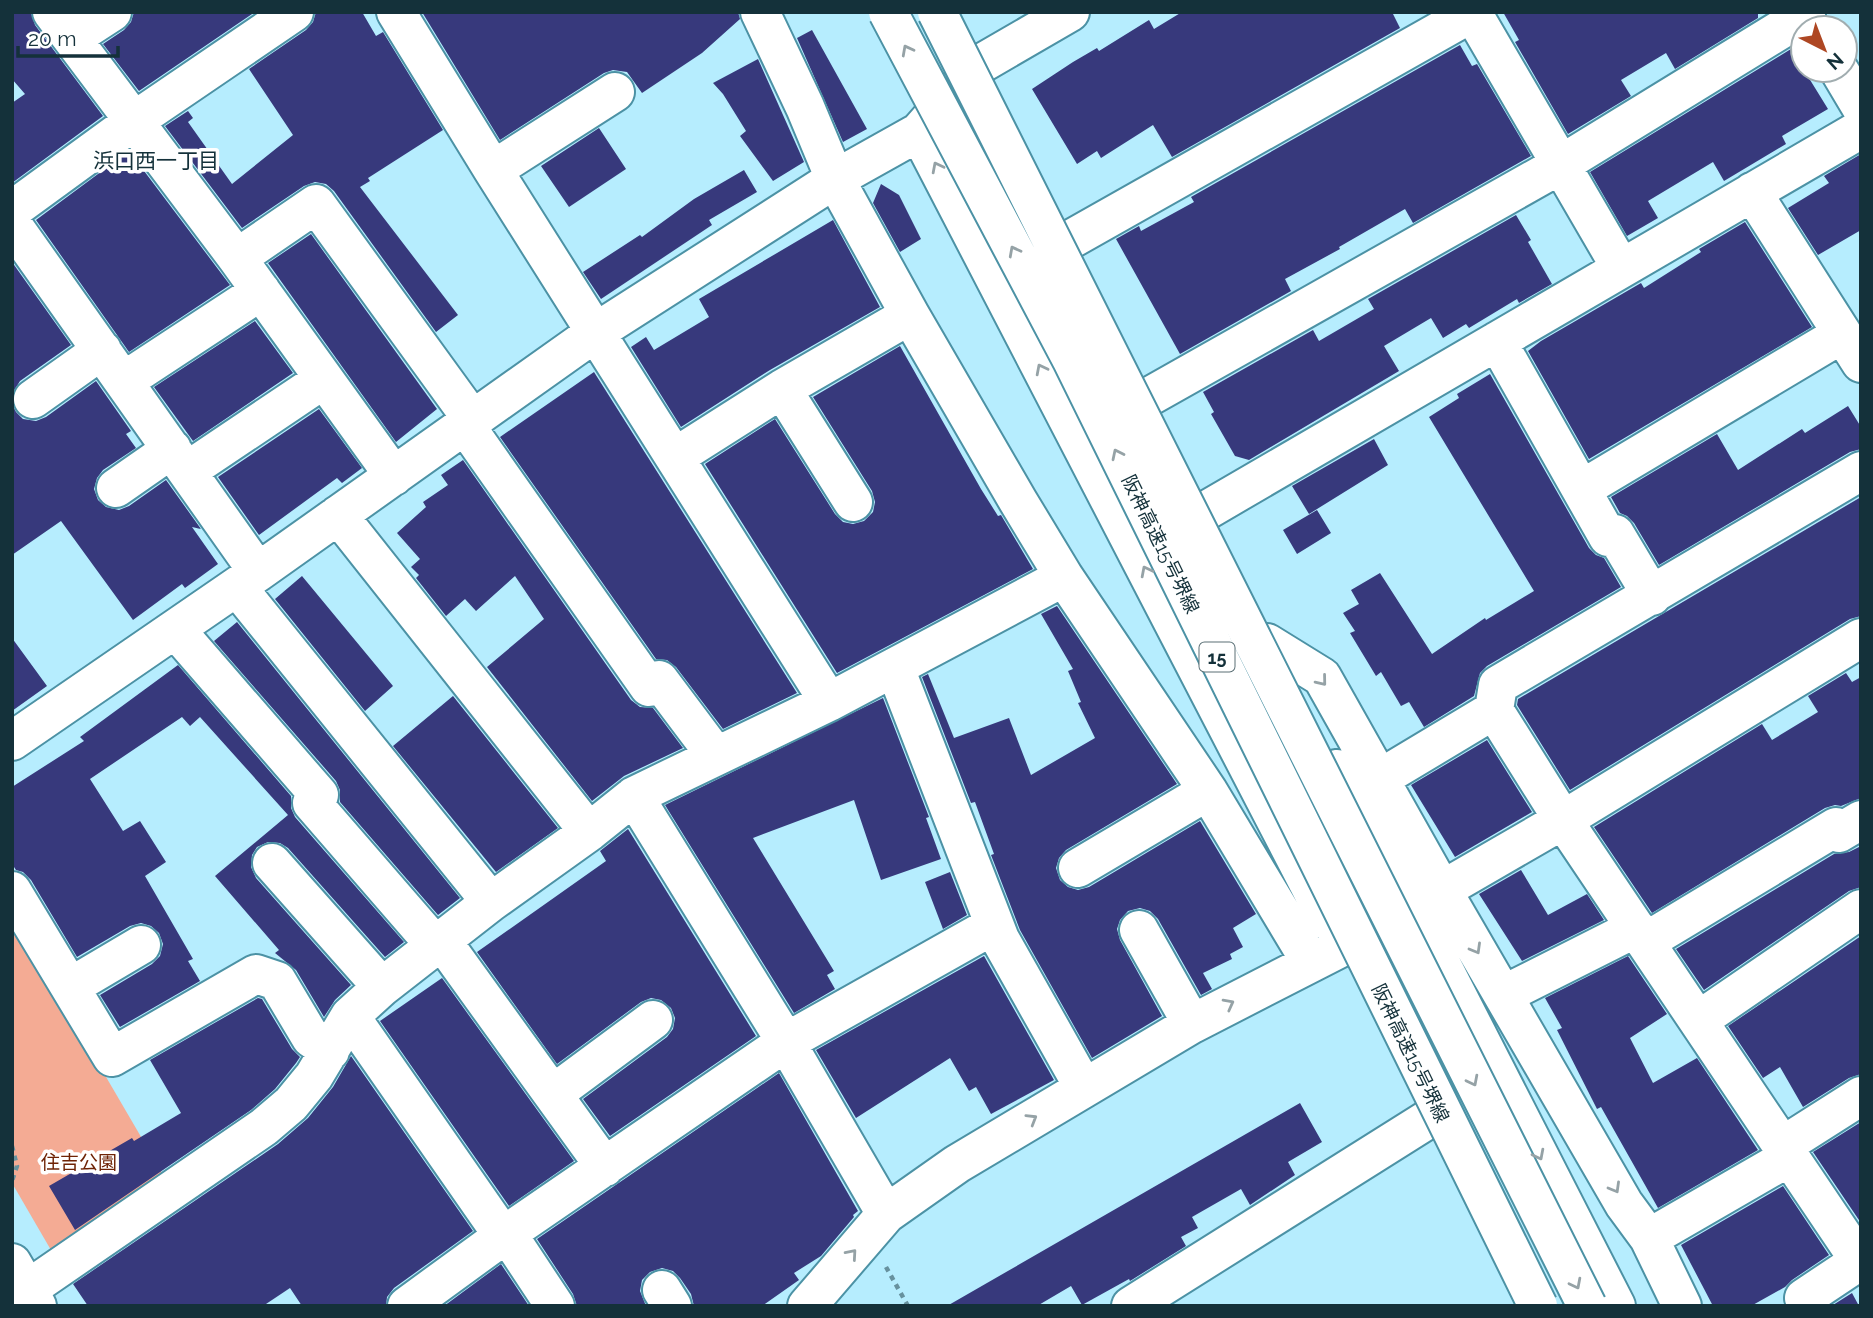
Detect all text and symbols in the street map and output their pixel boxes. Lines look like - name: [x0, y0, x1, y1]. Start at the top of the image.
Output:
- scale bar: [18, 14, 117, 58]
- north arrow: [1789, 14, 1859, 84]
- text: 20 m: [28, 26, 76, 51]
- one-way arrow: [902, 45, 916, 57]
- text: N: [1823, 49, 1848, 75]
- district label: 浜口西一丁目: [93, 148, 219, 173]
- one-way arrow: [931, 162, 945, 174]
- one-way arrow: [1009, 246, 1022, 258]
- one-way arrow: [1036, 363, 1050, 376]
- one-way arrow: [1112, 448, 1126, 461]
- street label: 阪神高速15号堺線: [1118, 471, 1204, 617]
- one-way arrow: [1141, 565, 1155, 578]
- road number: 15: [1200, 642, 1234, 672]
- one-way arrow: [1314, 674, 1327, 686]
- one-way arrow: [1468, 942, 1481, 955]
- street label: 阪神高速15号堺線: [1368, 980, 1454, 1126]
- one-way arrow: [1221, 999, 1234, 1013]
- one-way arrow: [1465, 1074, 1479, 1086]
- one-way arrow: [1025, 1114, 1038, 1127]
- one-way arrow: [1531, 1148, 1544, 1160]
- park label: 住吉公園: [41, 1151, 117, 1173]
- one-way arrow: [1607, 1181, 1620, 1194]
- one-way arrow: [844, 1250, 856, 1263]
- one-way arrow: [1568, 1277, 1581, 1289]

